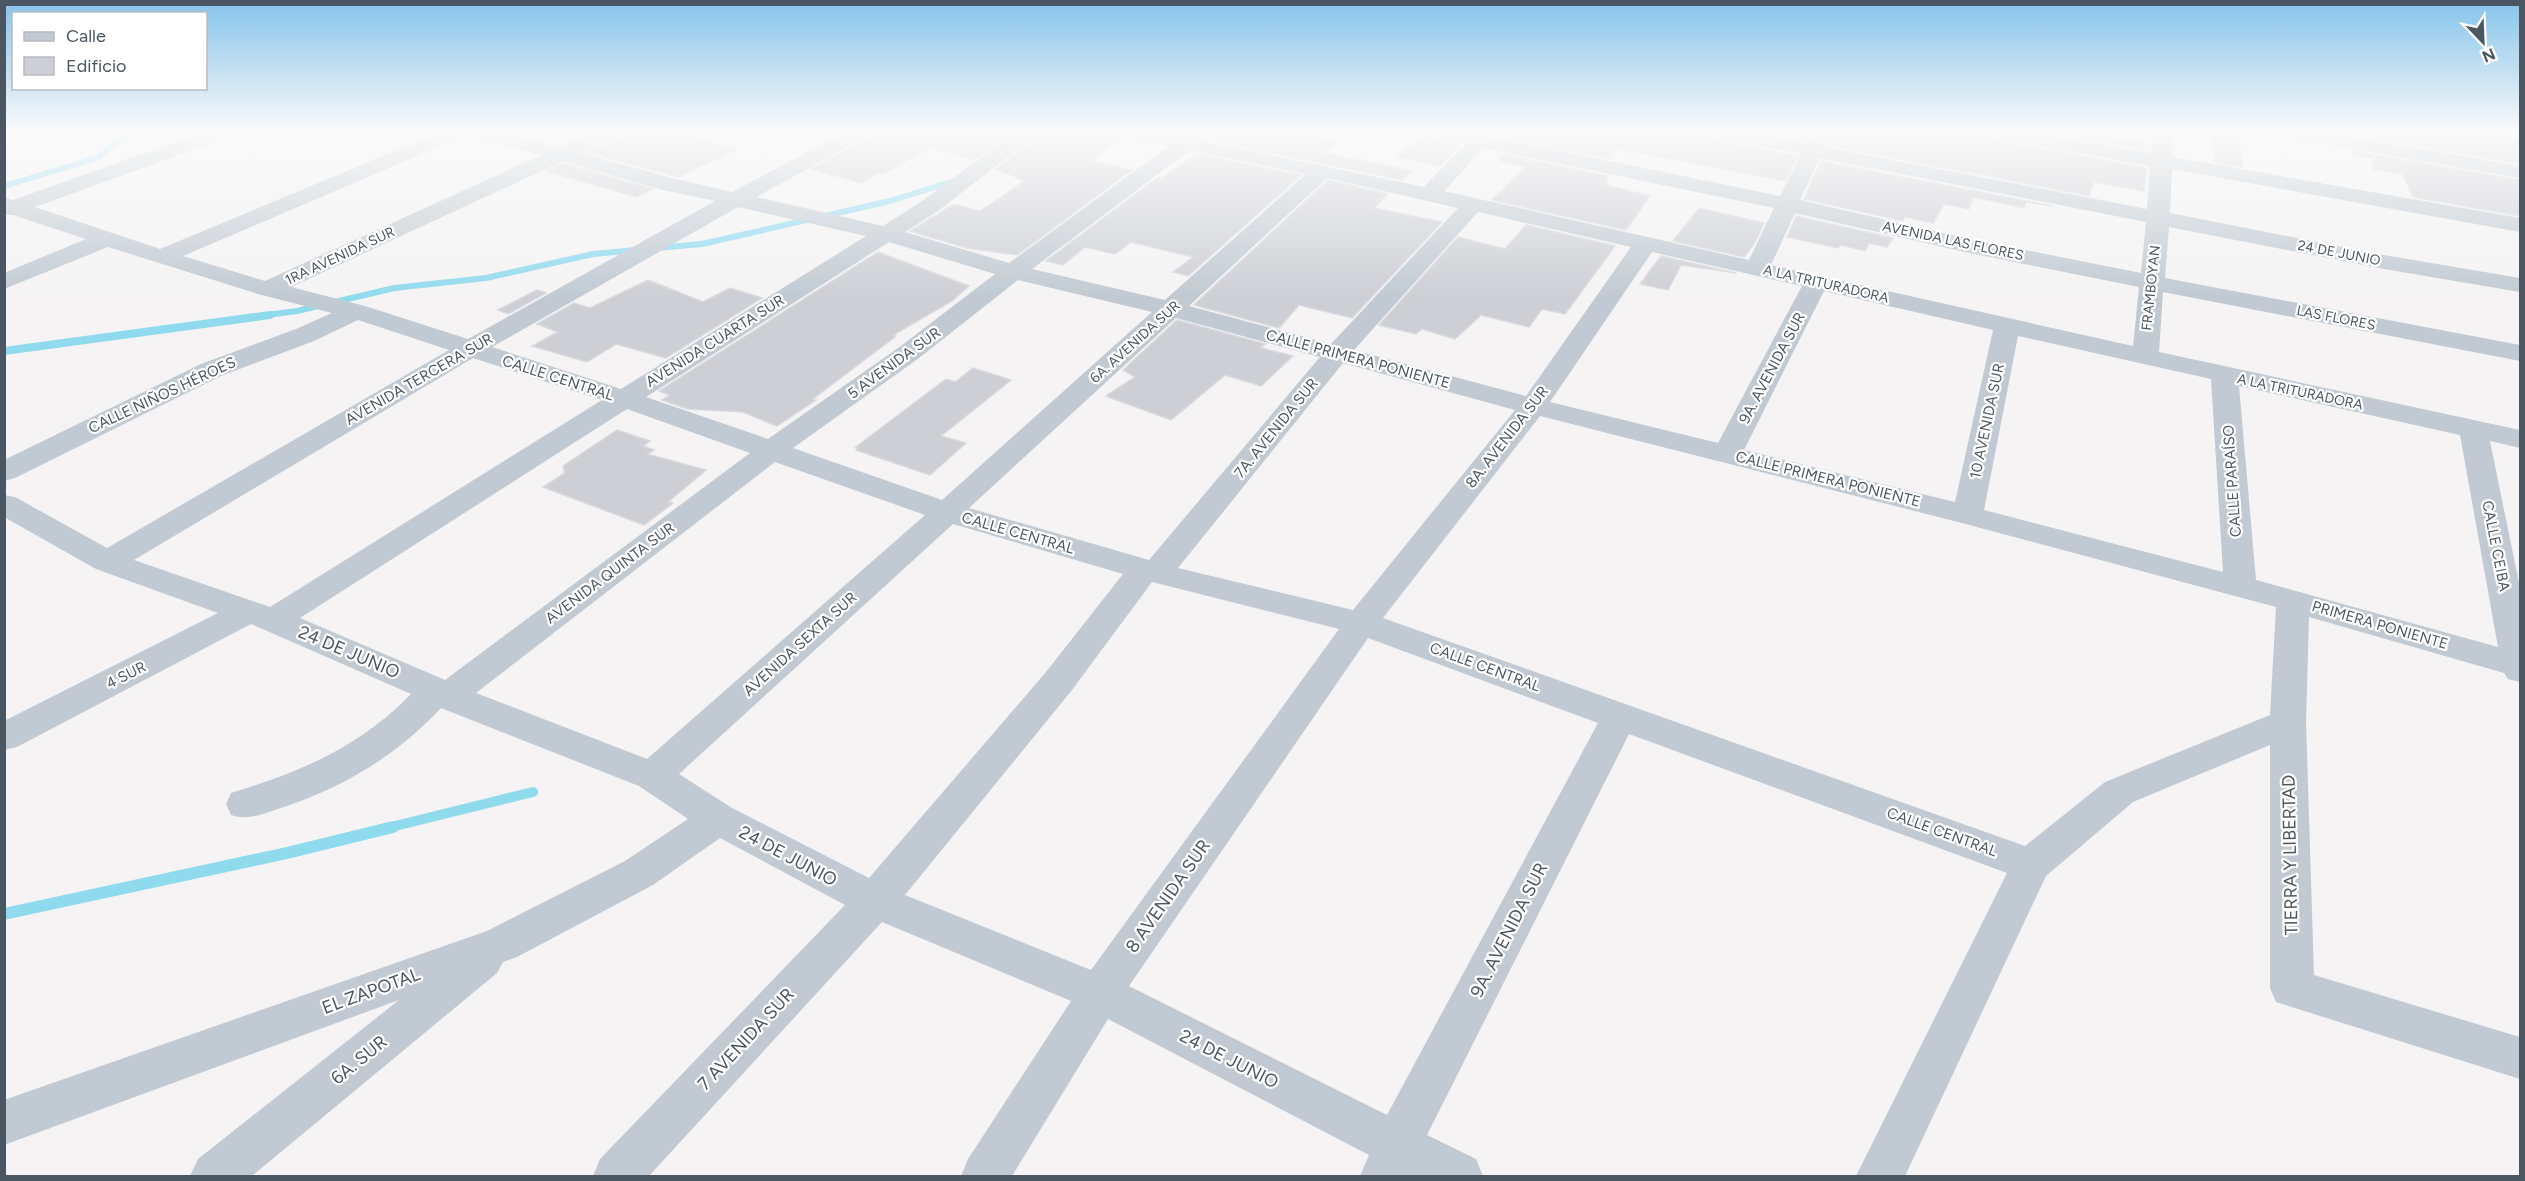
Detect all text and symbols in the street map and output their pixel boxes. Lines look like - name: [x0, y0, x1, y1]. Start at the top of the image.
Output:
- legend: [12, 12, 207, 90]
- north arrow: [2453, 12, 2513, 72]
- text: Calle: [66, 25, 106, 47]
- text: N: [2479, 44, 2498, 67]
- text: Edificio: [66, 55, 127, 77]
- street label: AVENIDA LAS FLORES: [1881, 218, 2025, 264]
- street label: 1RA AVENIDA SUR: [283, 223, 398, 289]
- street label: 24 DE JUNIO: [2296, 237, 2382, 269]
- street label: FRAMBOYAN: [2138, 244, 2164, 332]
- street label: A LA TRITURADORA: [1762, 261, 1891, 307]
- street label: AVENIDA CUARTA SUR: [642, 291, 788, 391]
- street label: 6A. AVENIDA SUR: [1087, 297, 1184, 387]
- street label: LAS FLORES: [2295, 302, 2377, 334]
- street label: 9A. AVENIDA SUR: [1735, 309, 1809, 427]
- street label: 5 AVENIDA SUR: [844, 323, 944, 403]
- street label: CALLE PRIMERA PONIENTE: [1264, 326, 1452, 392]
- street label: AVENIDA TERCERA SUR: [342, 329, 496, 429]
- street label: CALLE CENTRAL: [500, 351, 616, 405]
- street label: CALLE NIÑOS HÉROES: [86, 353, 238, 437]
- street label: 10 AVENIDA SUR: [1966, 362, 2008, 480]
- street label: A LA TRITURADORA: [2236, 370, 2365, 414]
- street label: 7A. AVENIDA SUR: [1230, 375, 1322, 481]
- street label: 8A. AVENIDA SUR: [1462, 383, 1552, 491]
- street label: CALLE PARAÍSO: [2219, 424, 2245, 538]
- street label: CALLE PRIMERA PONIENTE: [1734, 447, 1922, 511]
- street label: CALLE CEIBA: [2478, 499, 2514, 593]
- street label: CALLE CENTRAL: [960, 508, 1076, 558]
- street label: AVENIDA QUINTA SUR: [542, 519, 678, 627]
- street label: AVENIDA SEXTA SUR: [740, 588, 860, 700]
- street label: PRIMERA PONIENTE: [2310, 597, 2450, 653]
- street label: 24 DE JUNIO: [295, 621, 403, 683]
- street label: CALLE CENTRAL: [1427, 639, 1543, 695]
- street label: 4 SUR: [103, 657, 149, 693]
- street label: TIERRA Y LIBERTAD: [2278, 775, 2302, 935]
- street label: CALLE CENTRAL: [1884, 804, 2000, 860]
- street label: 24 DE JUNIO: [735, 821, 841, 891]
- street label: 8 AVENIDA SUR: [1121, 835, 1215, 957]
- street label: 9A. AVENIDA SUR: [1466, 859, 1552, 1001]
- street label: EL ZAPOTAL: [319, 963, 424, 1019]
- street label: 7 AVENIDA SUR: [693, 983, 799, 1095]
- street label: 24 DE JUNIO: [1176, 1025, 1282, 1093]
- street label: 6A. SUR: [327, 1031, 391, 1089]

